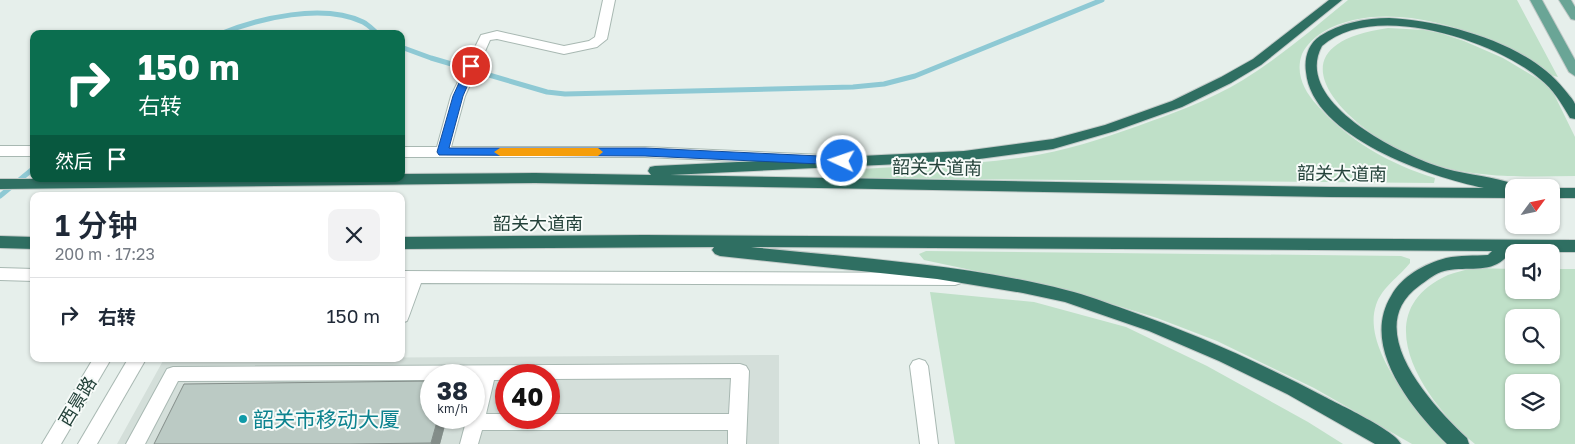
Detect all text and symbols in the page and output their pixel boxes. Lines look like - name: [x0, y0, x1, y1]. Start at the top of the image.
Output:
- pin: [450, 45, 492, 87]
- text: 150 m: [138, 46, 240, 88]
- icon: right: [55, 50, 120, 115]
- icon: arrive: [457, 52, 485, 80]
- text: 右转: [138, 92, 182, 119]
- position arrow: [815, 134, 867, 186]
- icon: arrive: [103, 145, 131, 173]
- text: 然后: [55, 149, 93, 172]
- street label: 韶关大道南: [892, 155, 982, 179]
- street label: 韶关大道南: [1297, 161, 1387, 185]
- north arrow: [1505, 179, 1560, 234]
- map controls: [1505, 179, 1560, 429]
- text: 1 分钟: [55, 207, 138, 243]
- button: close: [328, 209, 380, 261]
- street label: 韶关大道南: [493, 212, 583, 234]
- text: 200 m · 17:23: [55, 244, 155, 264]
- button: sound: [1505, 244, 1560, 299]
- icon: right: [55, 301, 83, 329]
- text: 150 m: [326, 304, 380, 327]
- text: 右转: [98, 305, 136, 328]
- button: search: [1505, 309, 1560, 364]
- speed limit sign: 40: [495, 364, 560, 429]
- street label: 西景路: [54, 372, 100, 430]
- button: layers: [1505, 374, 1560, 429]
- text: 38: [437, 375, 468, 406]
- text: km/h: [437, 401, 468, 416]
- place label: 韶关市移动大厦: [253, 406, 400, 432]
- marker: 韶关市移动大厦: [237, 413, 249, 425]

